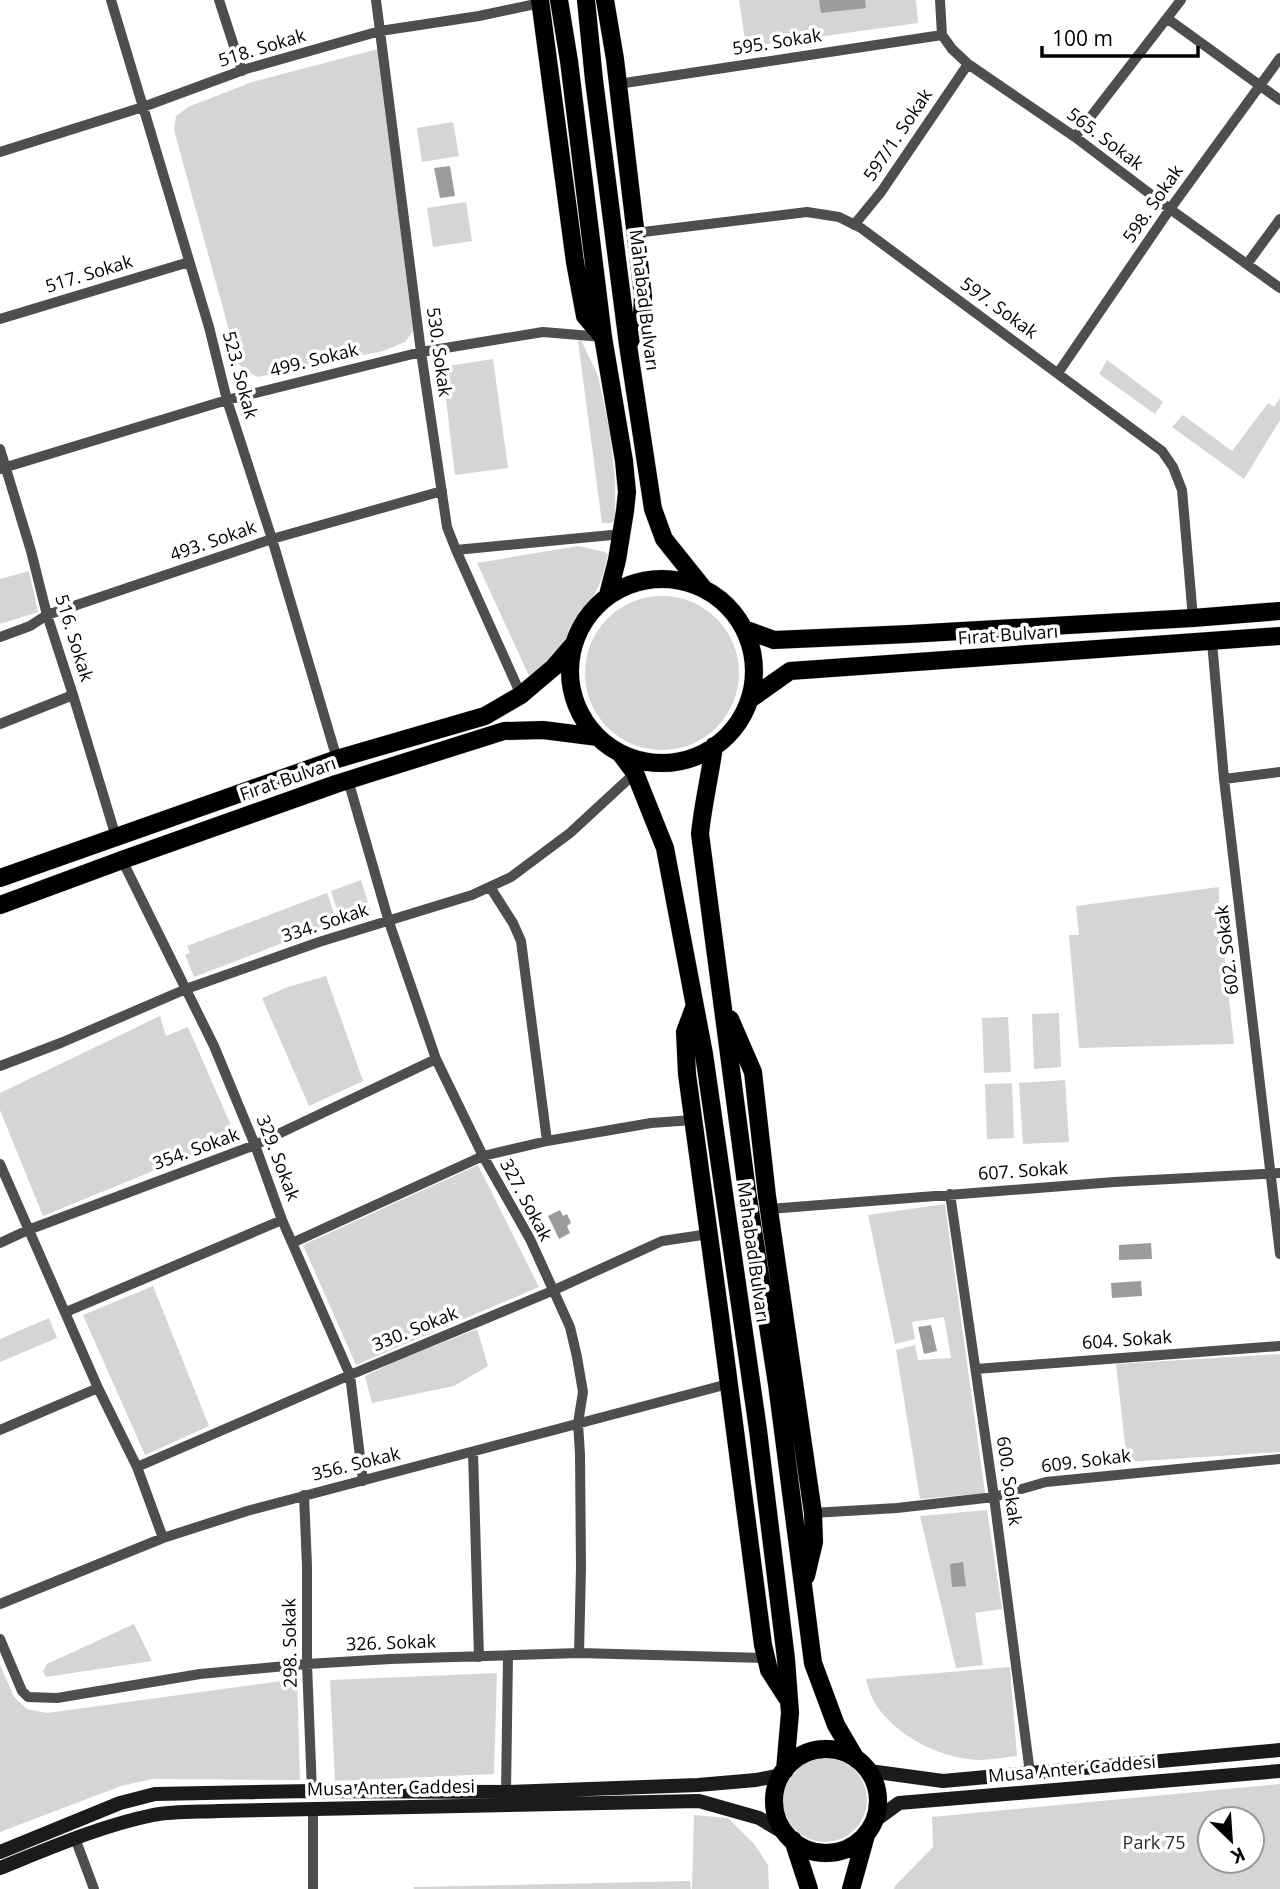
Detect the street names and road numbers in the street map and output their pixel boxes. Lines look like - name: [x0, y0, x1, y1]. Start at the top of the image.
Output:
- street label: 518. Sokak: [215, 22, 309, 72]
- street label: 595. Sokak: [731, 22, 824, 60]
- street label: 597/1. Sokak: [857, 83, 937, 185]
- street label: 565. Sokak: [1062, 102, 1149, 175]
- street label: 598. Sokak: [1117, 159, 1188, 247]
- street label: Mahabad Bulvarı: [624, 228, 666, 372]
- street label: 517. Sokak: [42, 248, 136, 298]
- street label: 597. Sokak: [956, 271, 1043, 344]
- street label: 530. Sokak: [422, 306, 458, 399]
- street label: 523. Sokak: [218, 328, 264, 422]
- street label: 499. Sokak: [267, 336, 361, 382]
- street label: 493. Sokak: [166, 514, 260, 566]
- street label: 516. Sokak: [50, 591, 100, 685]
- street label: Fırat Bulvarı: [957, 619, 1059, 649]
- street label: Fırat Bulvarı: [236, 750, 339, 806]
- street label: 334. Sokak: [278, 897, 372, 947]
- street label: 602. Sokak: [1209, 904, 1243, 996]
- street label: 329. Sokak: [252, 1111, 306, 1204]
- street label: 354. Sokak: [149, 1121, 243, 1175]
- street label: 327. Sokak: [495, 1154, 559, 1245]
- street label: 607. Sokak: [977, 1155, 1069, 1185]
- street label: Mahabad Bulvarı: [732, 1180, 776, 1324]
- street label: 330. Sokak: [368, 1300, 461, 1356]
- street label: 604. Sokak: [1081, 1324, 1173, 1354]
- street label: 600. Sokak: [992, 1435, 1028, 1528]
- street label: 356. Sokak: [309, 1440, 403, 1486]
- street label: 609. Sokak: [1040, 1443, 1132, 1477]
- street label: 298. Sokak: [276, 1597, 302, 1688]
- street label: 326. Sokak: [346, 1628, 437, 1656]
- street label: Musa Anter Caddesi: [987, 1749, 1157, 1787]
- street label: Musa Anter Caddesi: [307, 1774, 475, 1800]

